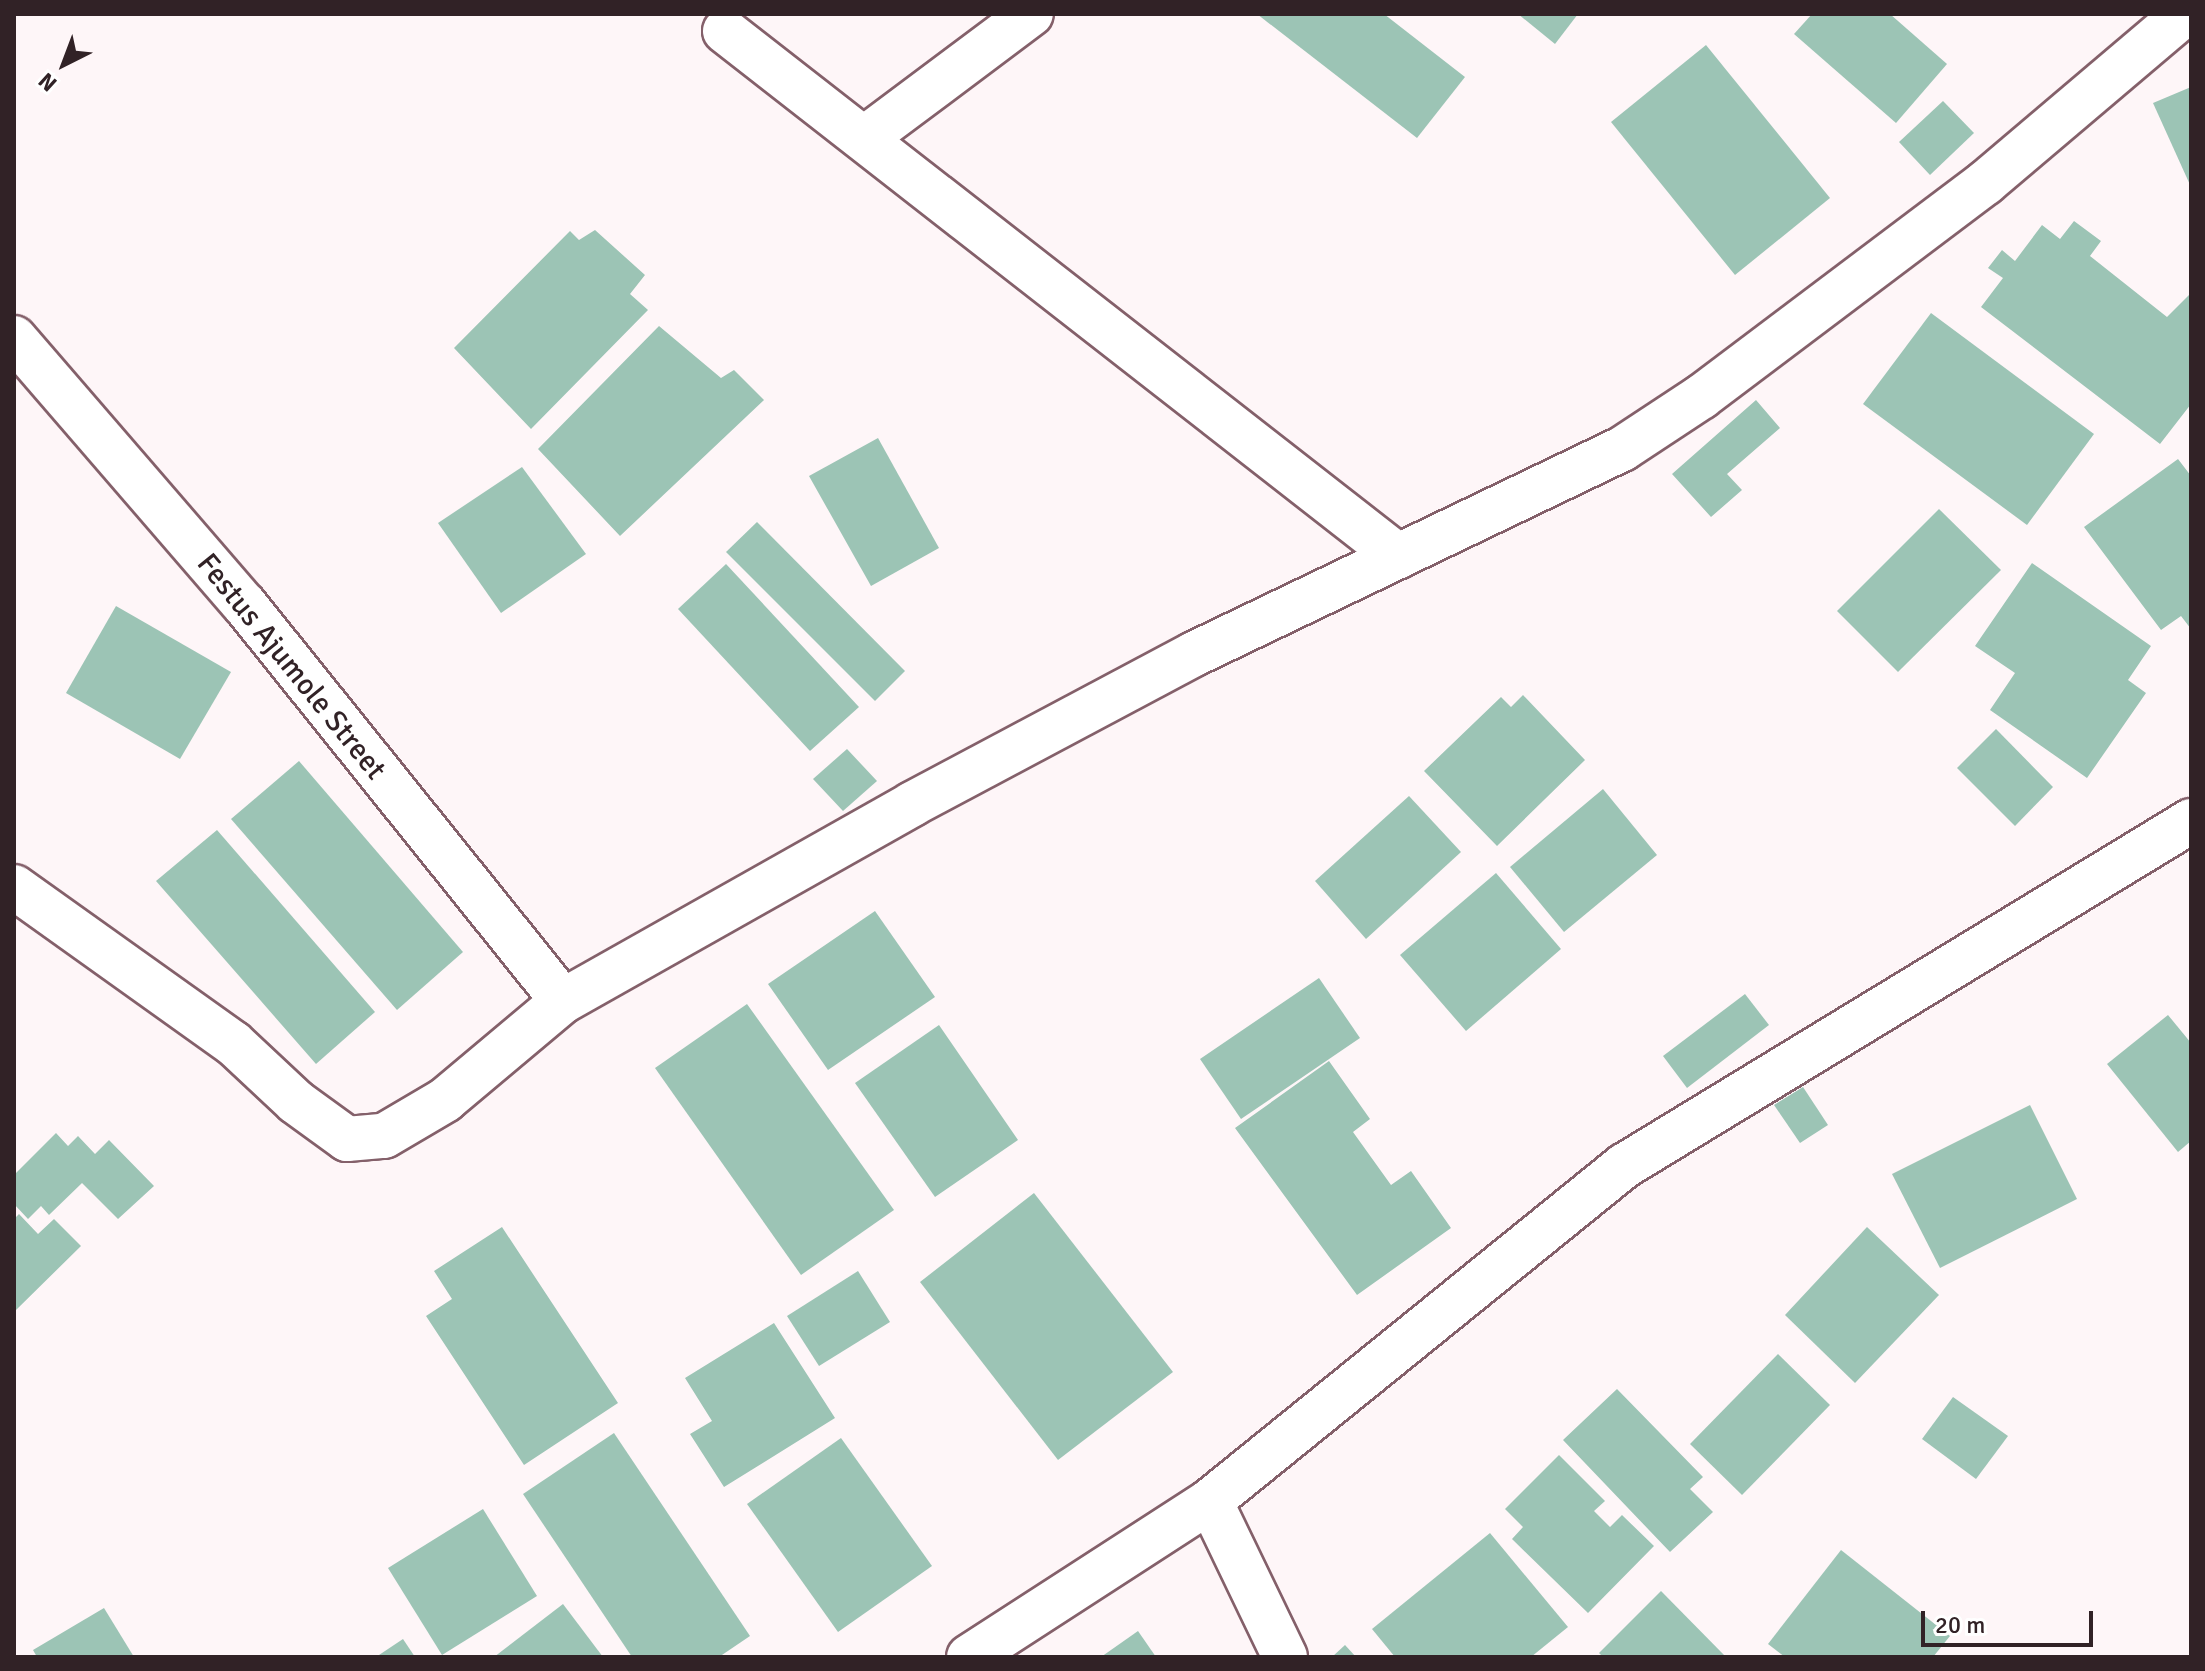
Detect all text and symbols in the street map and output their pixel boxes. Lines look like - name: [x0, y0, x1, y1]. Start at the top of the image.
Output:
- north arrow: [24, 24, 104, 104]
- text: N: [33, 67, 62, 97]
- street label: Festus Ajumole Street: [189, 547, 393, 787]
- scale bar: [1925, 1595, 2097, 1645]
- text: 20 m: [1935, 1610, 1985, 1640]

